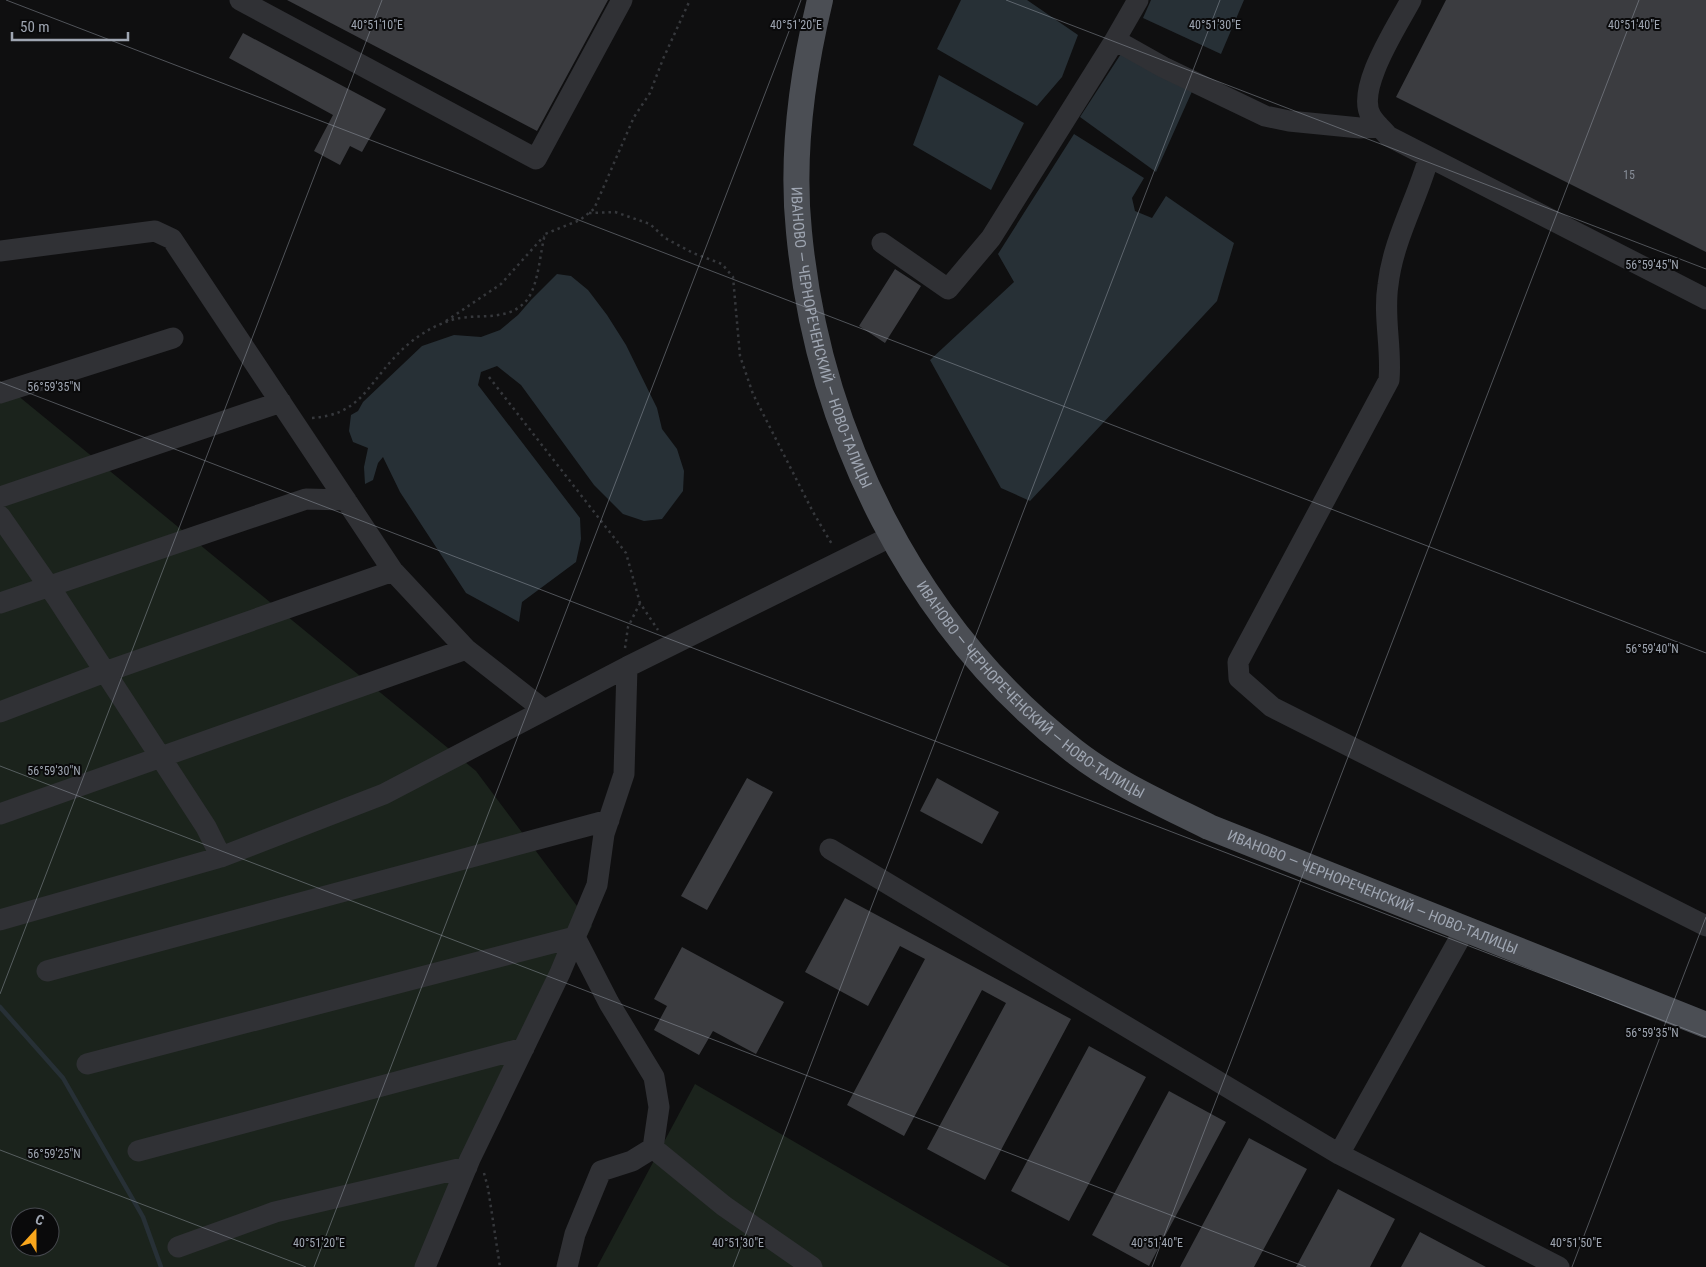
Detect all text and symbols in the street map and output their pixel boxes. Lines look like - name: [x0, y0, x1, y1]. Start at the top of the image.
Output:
- scale bar: [12, 10, 129, 42]
- text: 50 m: [20, 18, 50, 36]
- text: 40°51'10"E: [351, 18, 403, 32]
- text: 40°51'20"E: [770, 18, 822, 32]
- text: 40°51'30"E: [1189, 18, 1241, 32]
- text: 40°51'40"E: [1608, 18, 1660, 32]
- house number: 15: [1623, 168, 1635, 182]
- street label: ИВАНОВО — ЧЕРНОРЕЧЕНСКИЙ — НОВО-ТАЛИЦЫ: [787, 186, 876, 491]
- text: 56°59'45"N: [1625, 258, 1679, 272]
- text: 56°59'35"N: [27, 380, 81, 394]
- street label: ИВАНОВО — ЧЕРНОРЕЧЕНСКИЙ — НОВО-ТАЛИЦЫ: [913, 578, 1148, 802]
- text: 56°59'40"N: [1625, 642, 1679, 656]
- text: 56°59'30"N: [27, 764, 81, 778]
- street label: ИВАНОВО — ЧЕРНОРЕЧЕНСКИЙ — НОВО-ТАЛИЦЫ: [1225, 826, 1520, 958]
- text: 56°59'35"N: [1625, 1026, 1679, 1040]
- text: 56°59'25"N: [27, 1147, 81, 1161]
- north arrow: [10, 1207, 60, 1257]
- text: С: [33, 1211, 46, 1229]
- text: 40°51'20"E: [293, 1236, 345, 1250]
- text: 40°51'30"E: [712, 1236, 764, 1250]
- text: 40°51'40"E: [1131, 1236, 1183, 1250]
- text: 40°51'50"E: [1550, 1236, 1602, 1250]

